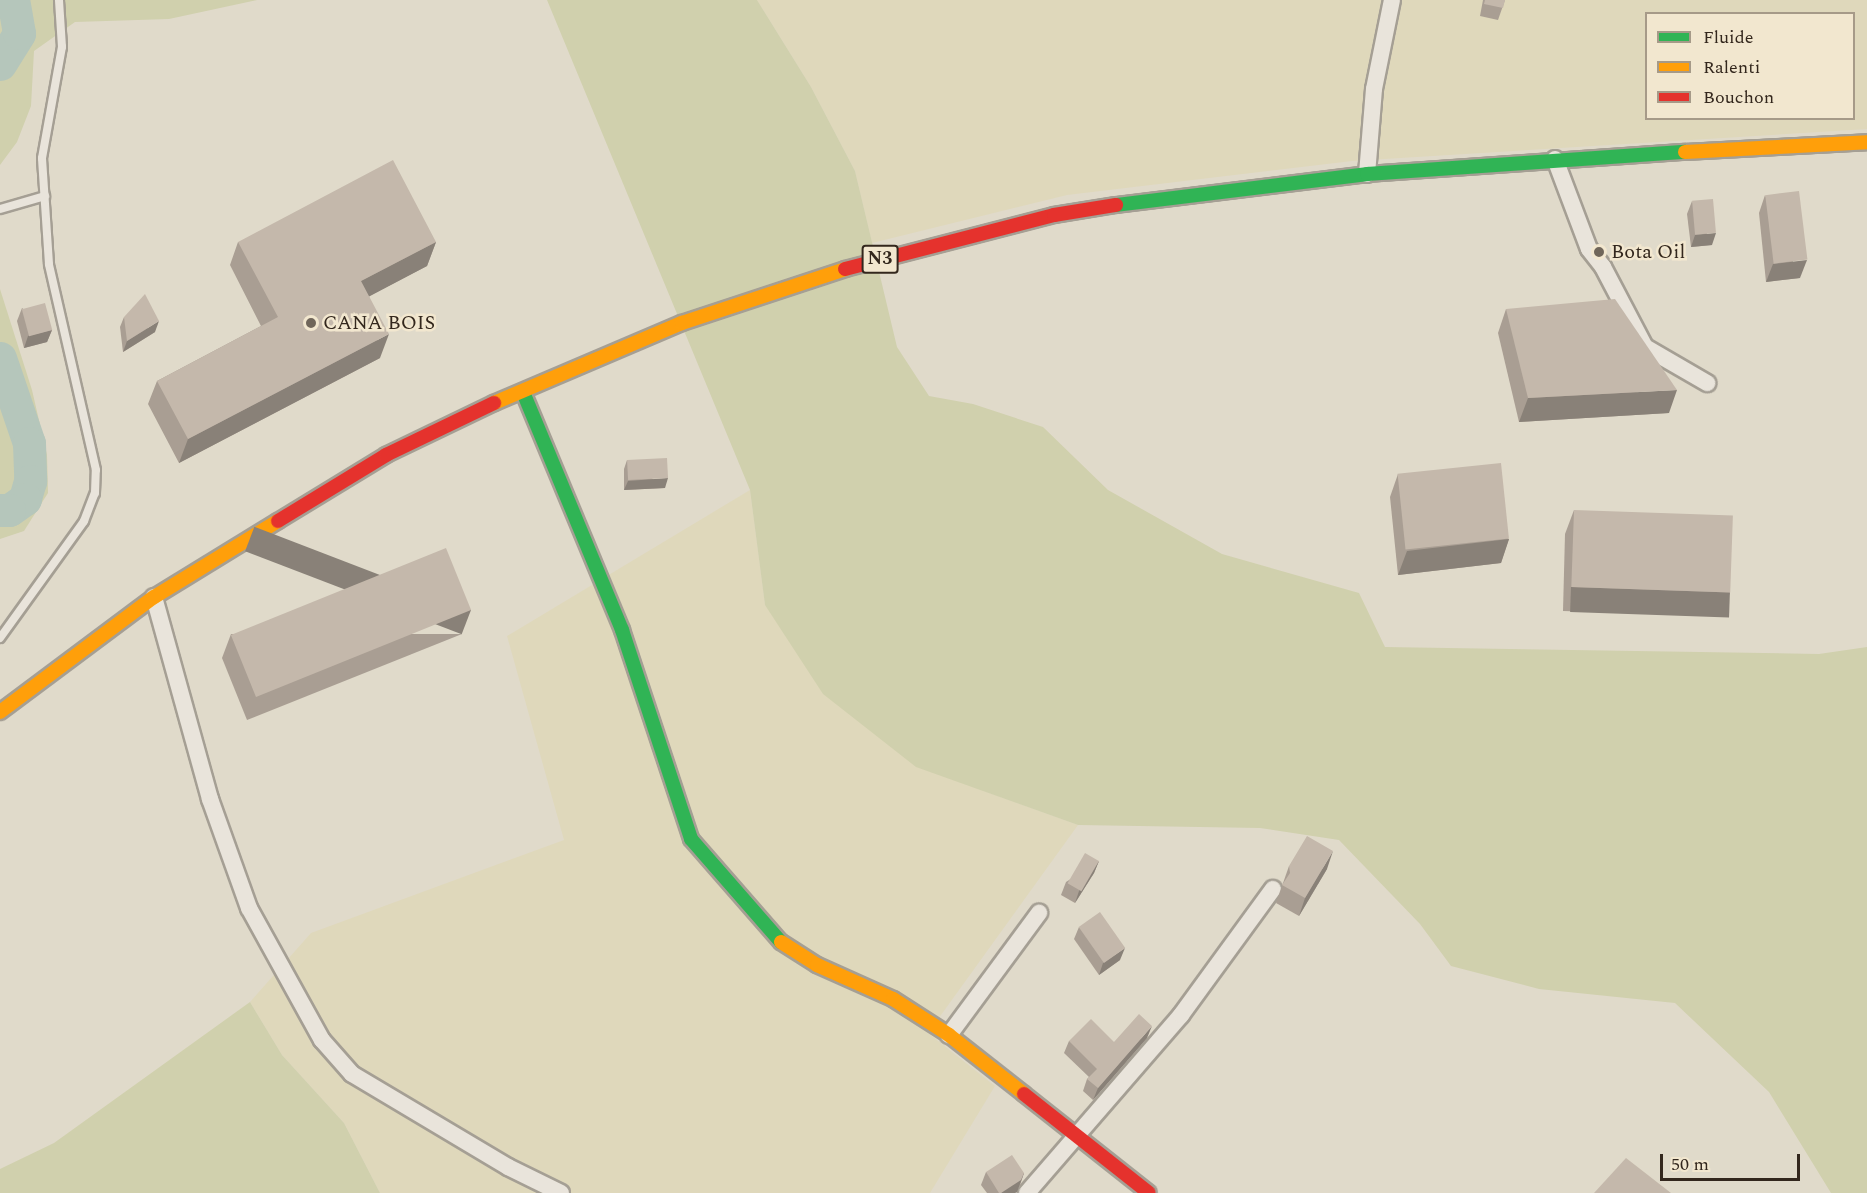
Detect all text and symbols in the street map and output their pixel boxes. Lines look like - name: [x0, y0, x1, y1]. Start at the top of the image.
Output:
- legend: [1645, 12, 1855, 120]
- text: Fluide: [1703, 24, 1754, 51]
- text: Ralenti: [1703, 54, 1760, 81]
- text: Bouchon: [1703, 84, 1774, 111]
- place label: Bota Oil: [1611, 240, 1685, 264]
- road number: N3: [860, 244, 900, 274]
- marker: Bota Oil: [1592, 245, 1606, 259]
- place label: CANA BOIS: [323, 311, 435, 335]
- marker: CANA BOIS: [304, 316, 318, 330]
- scale bar: [1663, 1142, 1802, 1180]
- text: 50 m: [1671, 1151, 1709, 1178]

